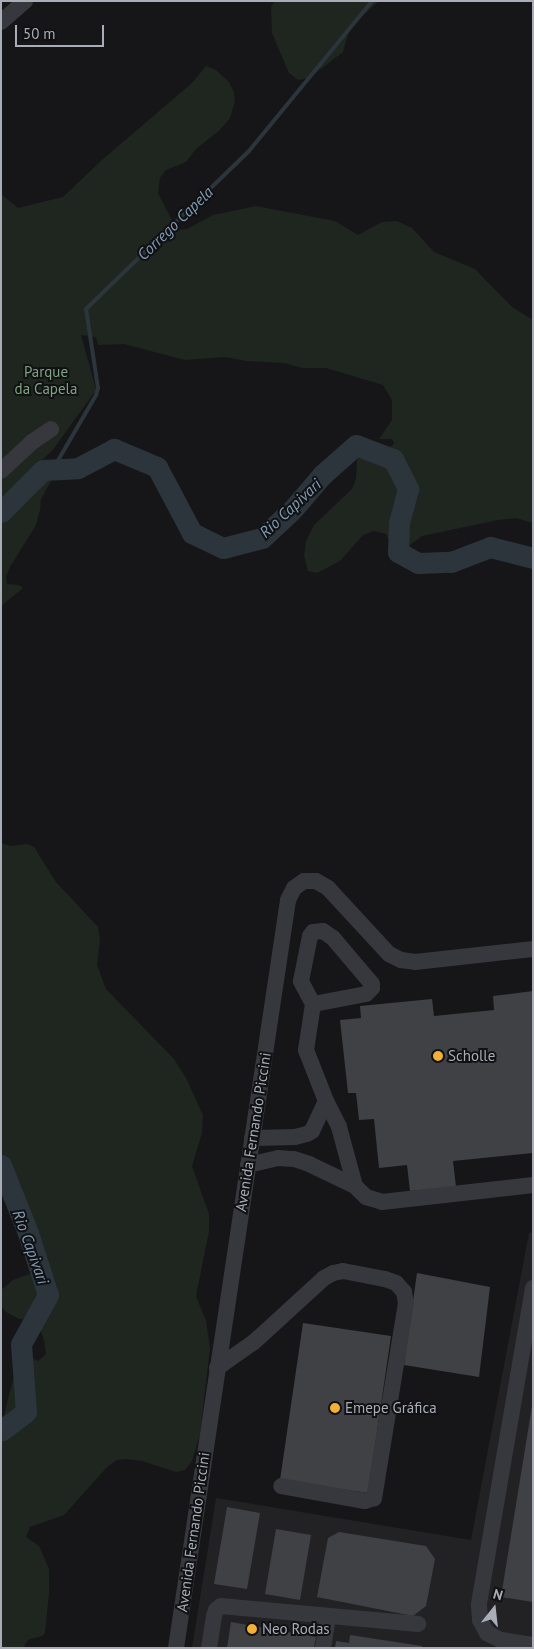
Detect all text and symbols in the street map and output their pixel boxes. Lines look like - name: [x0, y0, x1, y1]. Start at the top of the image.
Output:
- scale bar: [18, 15, 106, 47]
- text: 50 m: [23, 24, 56, 43]
- water label: Corrego Capela: [133, 182, 217, 264]
- park label: Parque da Capela: [15, 362, 77, 397]
- water label: Rio Capivari: [255, 475, 325, 541]
- place label: Scholle: [448, 1047, 495, 1065]
- marker: Scholle: [432, 1050, 444, 1062]
- street label: Avenida Fernando Piccini: [232, 1051, 274, 1213]
- water label: Rio Capivari: [9, 1207, 53, 1287]
- place label: Emepe Gráfica: [345, 1399, 437, 1417]
- marker: Emepe Gráfica: [329, 1402, 341, 1414]
- street label: Avenida Fernando Piccini: [173, 1451, 213, 1613]
- north arrow: [469, 1584, 519, 1634]
- text: N: [491, 1585, 505, 1604]
- place label: Neo Rodas: [262, 1620, 330, 1638]
- marker: Neo Rodas: [246, 1623, 258, 1635]

